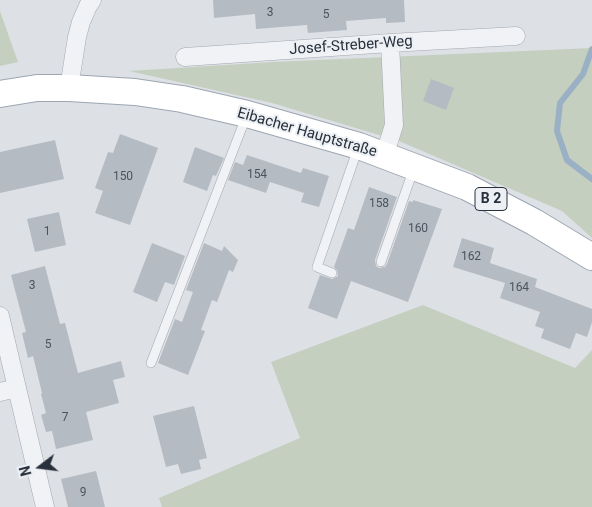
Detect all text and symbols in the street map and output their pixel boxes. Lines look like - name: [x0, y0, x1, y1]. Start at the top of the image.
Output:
- house number: 3: [267, 6, 273, 20]
- house number: 5: [323, 8, 329, 22]
- street label: Josef-Streber-Weg: [289, 33, 413, 59]
- street label: Eibacher Hauptstraße: [235, 104, 379, 162]
- house number: 154: [247, 168, 267, 182]
- house number: 150: [113, 170, 133, 184]
- road number: B 2: [475, 188, 507, 210]
- house number: 158: [369, 197, 389, 211]
- house number: 160: [408, 222, 428, 236]
- house number: 1: [44, 225, 50, 239]
- house number: 162: [461, 250, 481, 264]
- house number: 3: [29, 279, 35, 293]
- house number: 164: [509, 281, 529, 295]
- house number: 5: [45, 338, 51, 352]
- house number: 7: [62, 411, 68, 425]
- north arrow: [15, 442, 65, 492]
- text: N: [17, 464, 35, 478]
- house number: 9: [80, 486, 86, 500]

